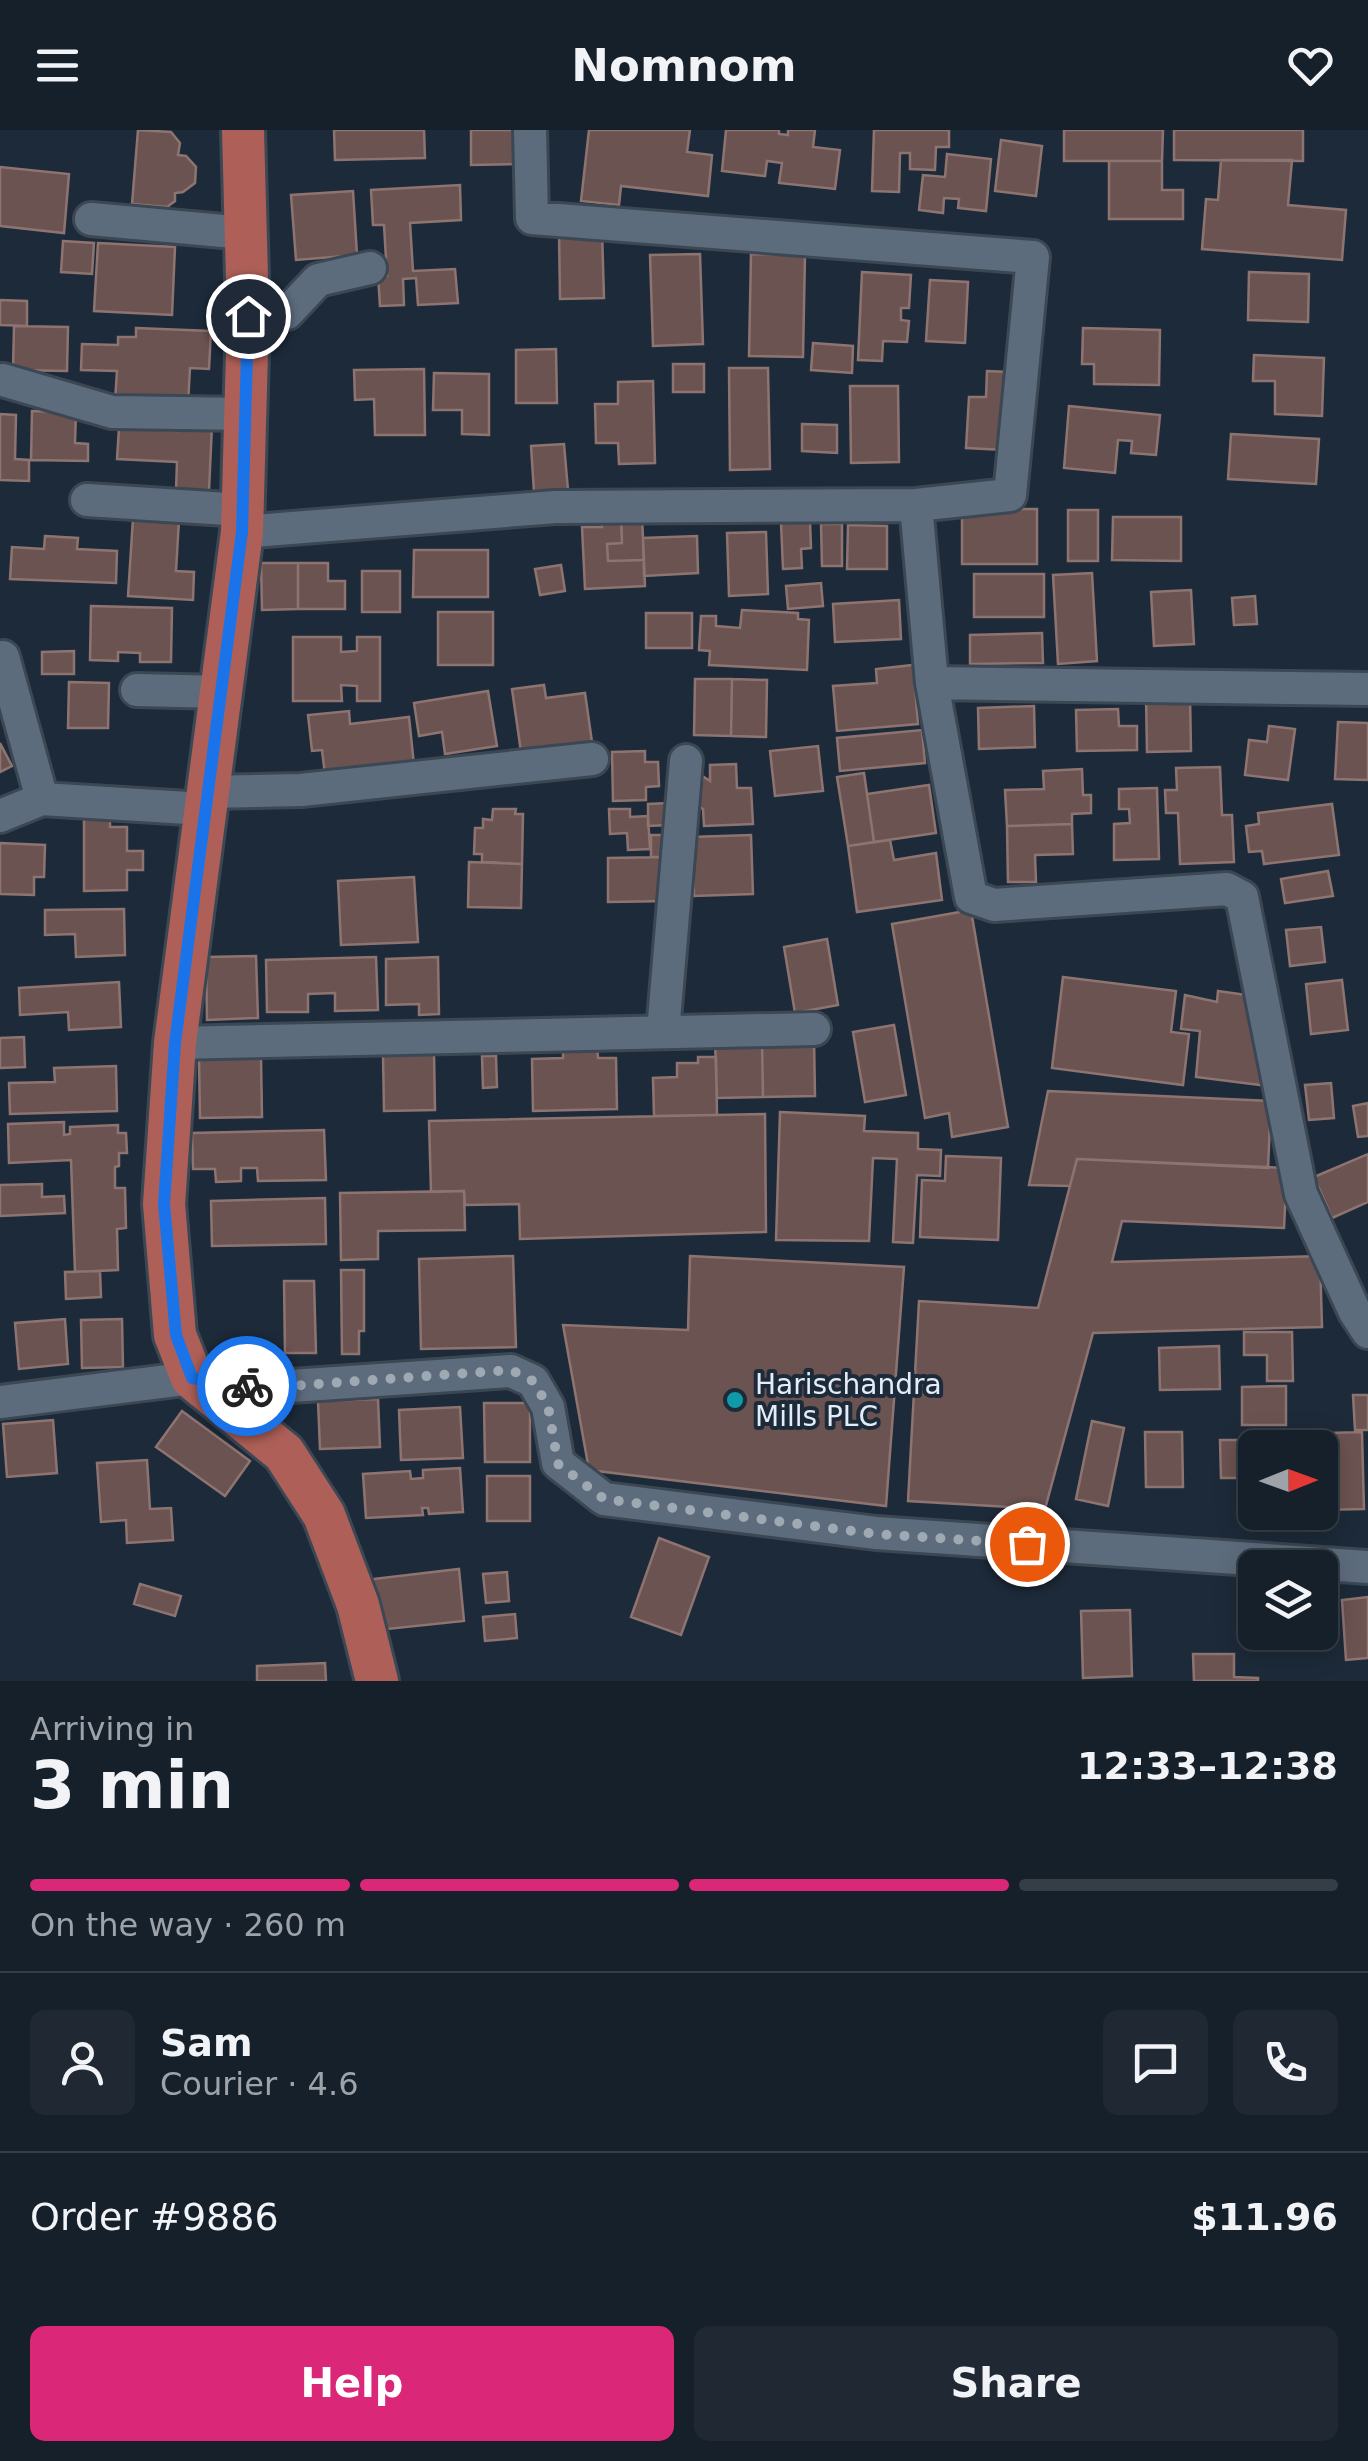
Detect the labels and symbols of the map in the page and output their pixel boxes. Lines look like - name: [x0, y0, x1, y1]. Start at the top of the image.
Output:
- pin: [206, 274, 291, 359]
- courier: [197, 1336, 297, 1436]
- place label: Harischandra Mills PLC: [755, 1368, 942, 1433]
- marker: Harischandra Mills PLC: [724, 1389, 746, 1411]
- north arrow: [1238, 1430, 1338, 1530]
- pin: [985, 1502, 1070, 1587]

